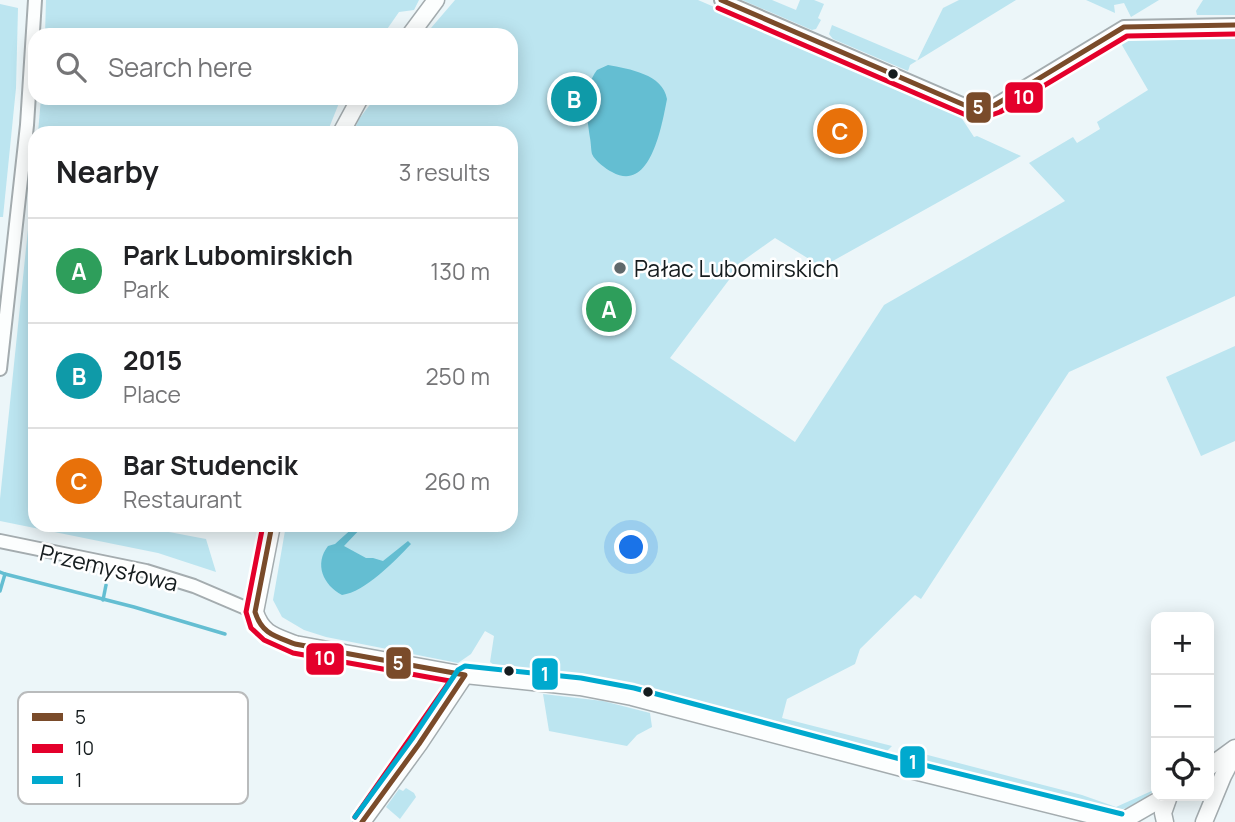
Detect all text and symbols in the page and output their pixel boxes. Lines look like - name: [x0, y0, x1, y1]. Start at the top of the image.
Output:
- search box: [28, 28, 518, 105]
- icon: search: [52, 48, 90, 86]
- text: Search here: [108, 49, 253, 85]
- unlabelled marker: [886, 67, 900, 81]
- pin: B: [551, 73, 597, 125]
- line badge: 10: [1004, 81, 1044, 114]
- text: 10: [1014, 84, 1034, 110]
- line badge: 5: [965, 91, 992, 124]
- text: 5: [972, 94, 984, 120]
- pin: C: [817, 105, 863, 157]
- text: Nearby: [56, 151, 159, 192]
- text: 3 results: [399, 156, 490, 188]
- text: Park Lubomirskich: [123, 237, 353, 273]
- place label: Pałac Lubomirskich: [634, 252, 839, 284]
- text: A: [71, 255, 87, 287]
- text: 130 m: [430, 255, 490, 287]
- marker: Pałac Lubomirskich: [612, 260, 628, 276]
- text: Park: [123, 273, 169, 305]
- pin: A: [586, 283, 632, 335]
- text: 2015: [123, 342, 182, 378]
- text: B: [72, 360, 86, 392]
- text: 250 m: [425, 360, 490, 392]
- text: Place: [123, 378, 181, 410]
- text: Bar Studencik: [123, 447, 298, 483]
- text: C: [71, 465, 88, 497]
- text: 260 m: [424, 465, 490, 497]
- text: Restaurant: [123, 483, 242, 515]
- your location: [614, 530, 648, 564]
- street label: Przemysłowa: [37, 536, 181, 598]
- map controls: [1151, 612, 1214, 801]
- button: +: [1151, 612, 1214, 675]
- line badge: 10: [305, 642, 345, 676]
- text: 10: [315, 645, 335, 671]
- line badge: 5: [385, 646, 412, 680]
- text: 5: [392, 650, 404, 676]
- line badge: 1: [531, 657, 559, 691]
- text: 1: [541, 661, 549, 687]
- unlabelled marker: [502, 664, 516, 678]
- button: −: [1151, 675, 1214, 738]
- unlabelled marker: [641, 685, 655, 699]
- legend: [18, 692, 248, 804]
- text: 5: [75, 704, 86, 730]
- text: 10: [75, 735, 94, 761]
- button: locate: [1151, 738, 1214, 801]
- line badge: 1: [899, 745, 926, 779]
- text: 1: [909, 749, 917, 775]
- text: 1: [75, 767, 82, 793]

